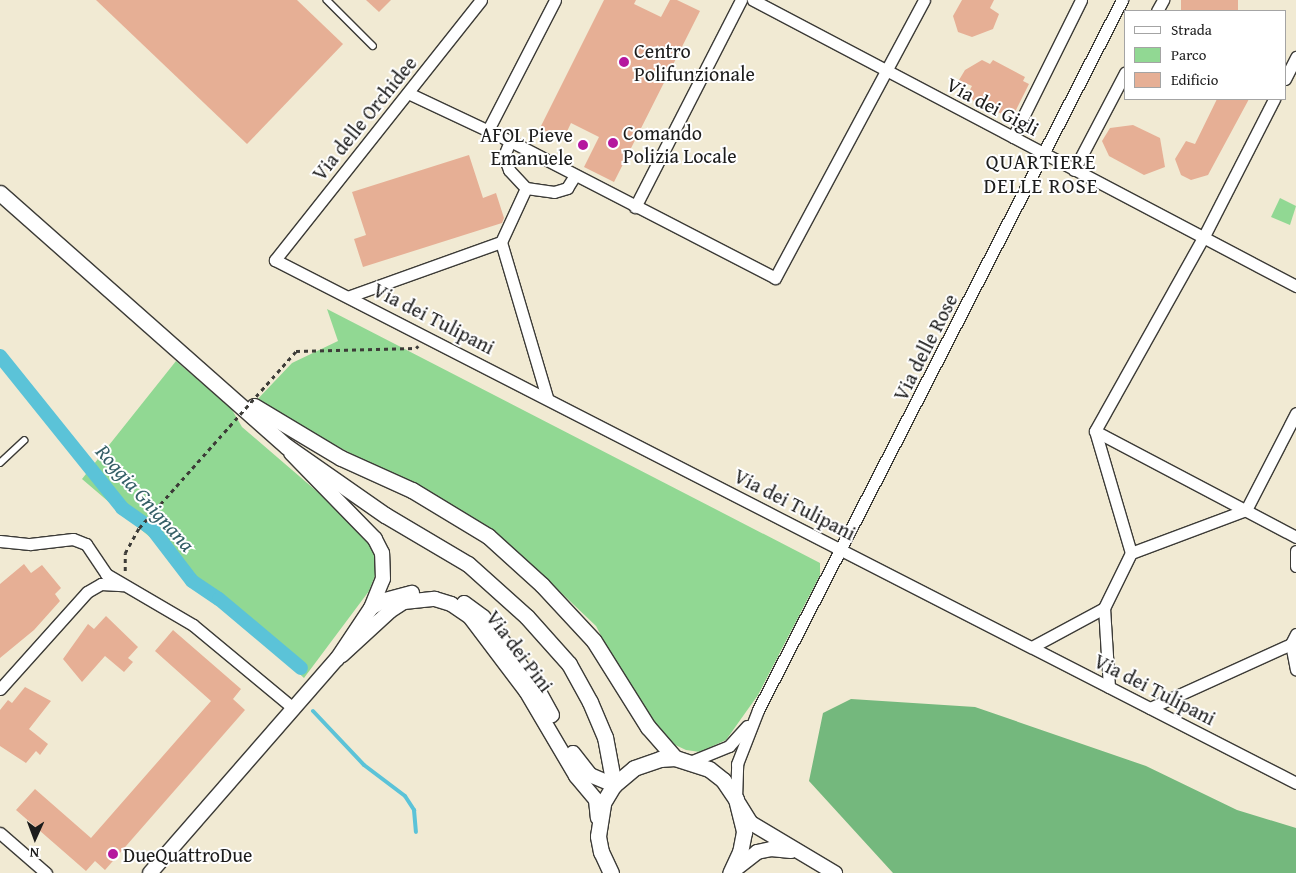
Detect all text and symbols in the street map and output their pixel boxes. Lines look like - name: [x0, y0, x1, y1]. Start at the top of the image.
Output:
- legend: [1124, 10, 1286, 100]
- text: Strada: [1171, 19, 1212, 40]
- place label: Centro Polifunzionale: [634, 39, 755, 86]
- text: Parco: [1171, 44, 1206, 65]
- street label: Via delle Orchidee: [307, 51, 421, 185]
- marker: Centro Polifunzionale: [618, 56, 630, 68]
- text: Edificio: [1171, 69, 1218, 90]
- street label: Via dei Gigli: [943, 72, 1043, 140]
- place label: Comando Polizia Locale: [623, 120, 737, 167]
- place label: AFOL Pieve Emanuele: [480, 122, 573, 169]
- marker: Comando Polizia Locale: [607, 137, 619, 149]
- marker: AFOL Pieve Emanuele: [577, 139, 589, 151]
- district label: QUARTIERE DELLE ROSE: [982, 149, 1100, 199]
- street label: Via dei Tulipani: [369, 277, 499, 359]
- street label: Via delle Rose: [888, 290, 962, 404]
- water label: Roggia Gnignana: [90, 439, 200, 557]
- street label: Via dei Tulipani: [730, 463, 860, 545]
- street label: Via dei Pini: [482, 605, 558, 697]
- street label: Via dei Tulipani: [1090, 648, 1220, 730]
- north arrow: [10, 813, 60, 863]
- place label: DueQuattroDue: [123, 842, 252, 866]
- text: N: [29, 843, 40, 863]
- marker: DueQuattroDue: [107, 848, 119, 860]

